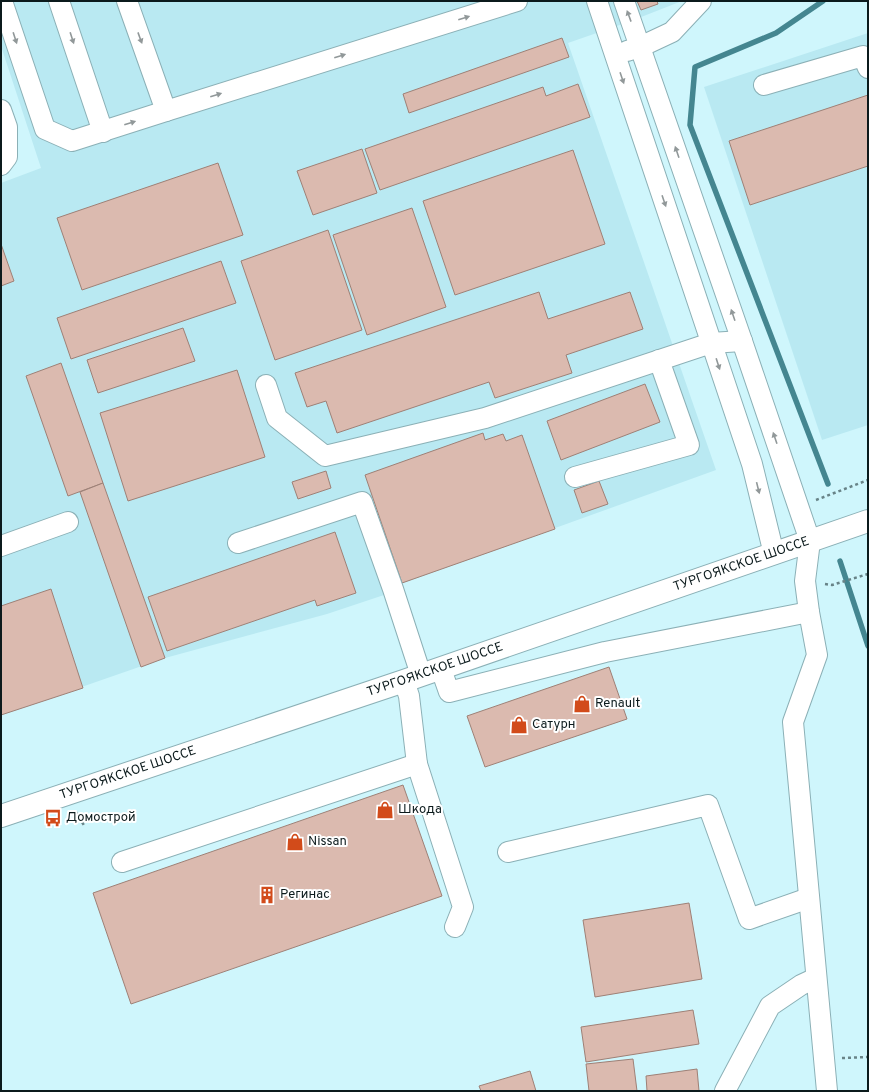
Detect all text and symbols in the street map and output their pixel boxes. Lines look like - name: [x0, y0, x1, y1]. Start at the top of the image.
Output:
- one-way arrow: [626, 10, 632, 22]
- one-way arrow: [459, 14, 471, 20]
- one-way arrow: [12, 32, 18, 44]
- one-way arrow: [69, 32, 75, 44]
- one-way arrow: [137, 32, 143, 44]
- one-way arrow: [334, 53, 346, 59]
- one-way arrow: [620, 72, 626, 84]
- one-way arrow: [210, 92, 222, 98]
- one-way arrow: [124, 120, 136, 126]
- one-way arrow: [673, 146, 679, 158]
- one-way arrow: [661, 195, 667, 207]
- one-way arrow: [730, 309, 736, 321]
- one-way arrow: [716, 359, 722, 371]
- one-way arrow: [772, 432, 778, 444]
- one-way arrow: [755, 482, 761, 494]
- street label: ТУРГОЯКСКОЕ ШОССЕ: [671, 534, 812, 595]
- street label: ТУРГОЯКСКОЕ ШОССЕ: [365, 639, 505, 701]
- shop icon: Renault: [572, 694, 592, 714]
- place label: Renault: [595, 696, 640, 712]
- shop icon: Сатурн: [509, 715, 529, 735]
- place label: Сатурн: [532, 717, 576, 733]
- street label: ТУРГОЯКСКОЕ ШОССЕ: [58, 743, 198, 804]
- shop icon: Шкода: [375, 800, 395, 820]
- place label: Шкода: [398, 802, 442, 818]
- bus stop icon: Домострой: [43, 808, 63, 828]
- place label: Домострой: [66, 810, 136, 826]
- shop icon: Nissan: [285, 832, 305, 852]
- place label: Nissan: [308, 834, 347, 850]
- building icon: Регинас: [257, 885, 277, 905]
- place label: Регинас: [280, 887, 330, 903]

